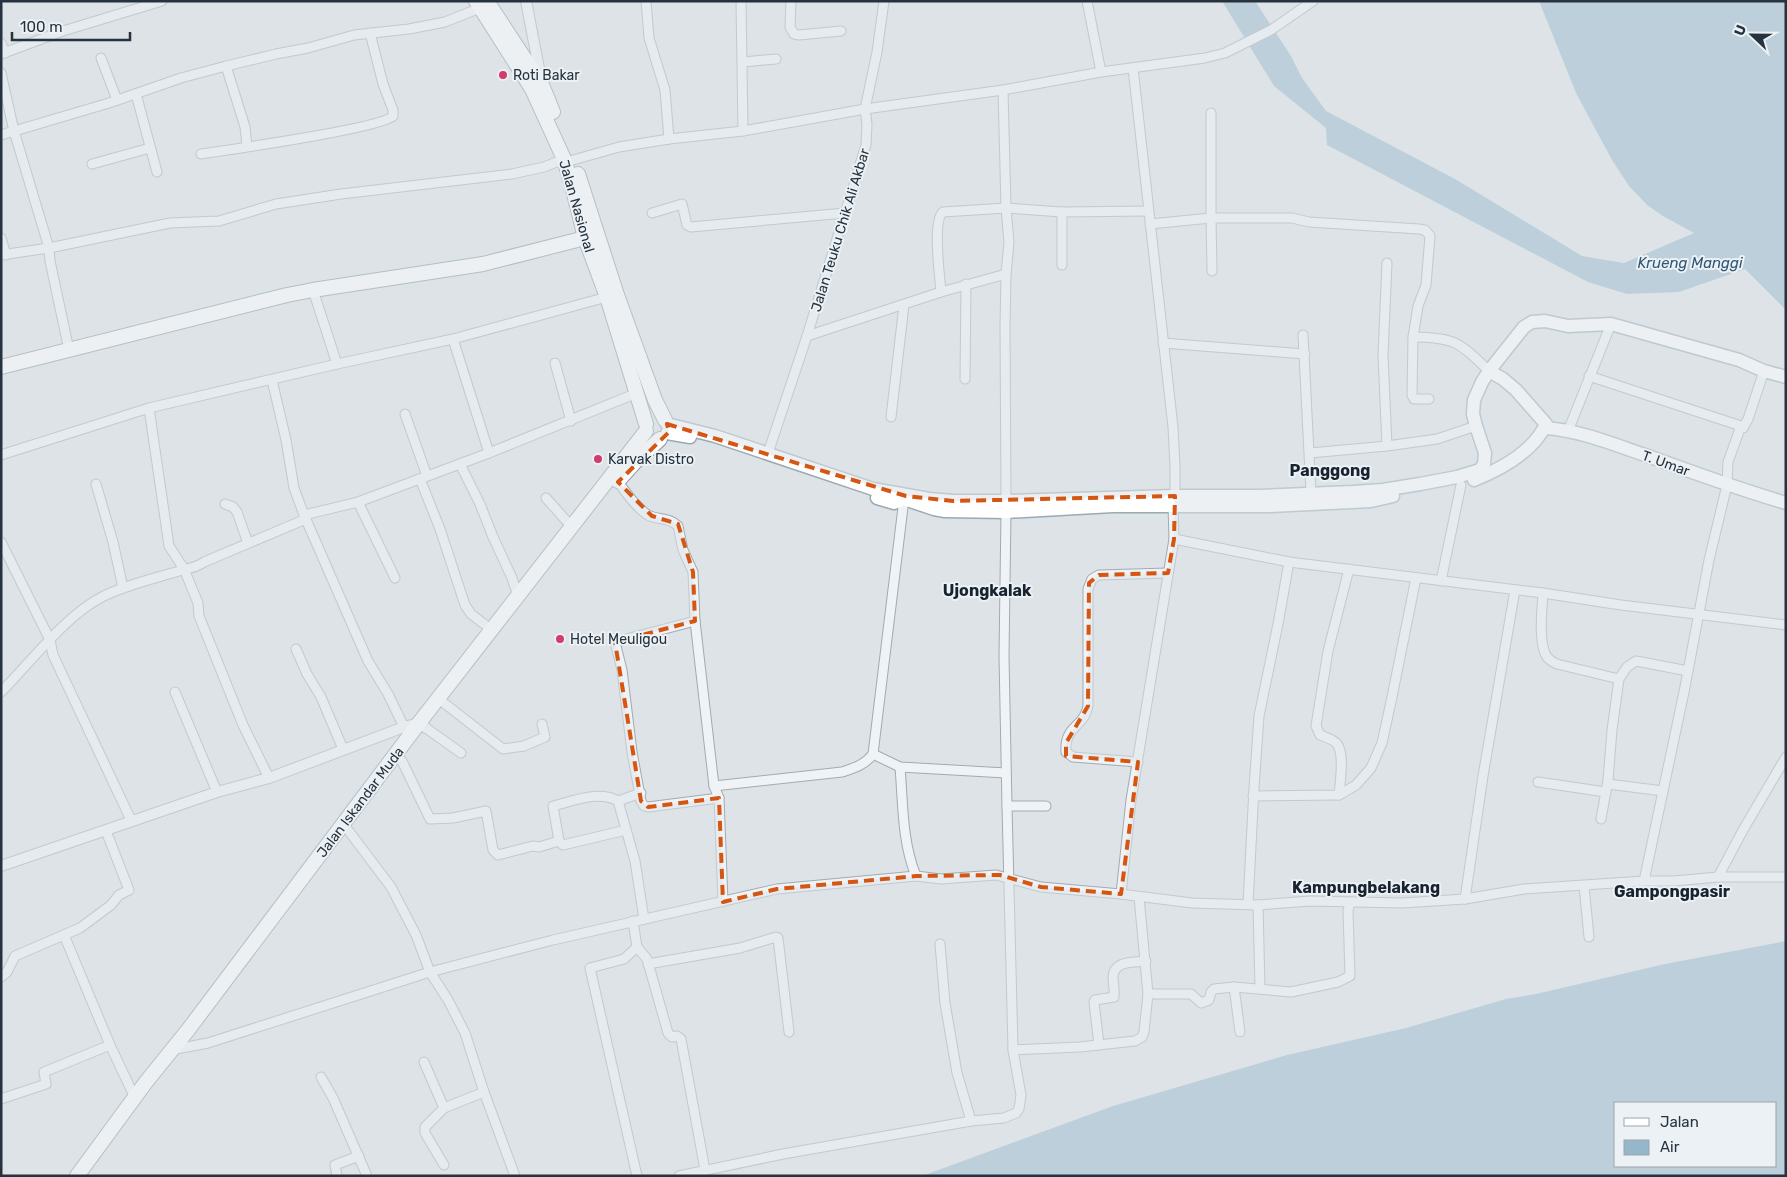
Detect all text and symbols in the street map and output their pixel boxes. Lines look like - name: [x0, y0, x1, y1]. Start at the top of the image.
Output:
- scale bar: [12, 10, 130, 42]
- north arrow: [1727, 10, 1777, 60]
- text: 100 m: [20, 18, 62, 36]
- text: U: [1731, 22, 1750, 38]
- place label: Roti Bakar: [513, 67, 580, 84]
- marker: Roti Bakar: [497, 69, 509, 81]
- street label: Jalan Teuku Chik Ali Akbar: [808, 146, 874, 314]
- street label: Jalan Nasional: [555, 158, 598, 254]
- water label: Krueng Manggi: [1637, 254, 1743, 272]
- street label: T. Umar: [1640, 447, 1693, 480]
- place label: Karvak Distro: [608, 451, 694, 468]
- marker: Karvak Distro: [592, 453, 604, 465]
- district label: Panggong: [1290, 461, 1370, 480]
- district label: Ujongkalak: [943, 581, 1032, 600]
- place label: Hotel Meuligou: [570, 631, 667, 648]
- marker: Hotel Meuligou: [554, 633, 566, 645]
- street label: Jalan Iskandar Muda: [313, 744, 407, 861]
- district label: Kampungbelakang: [1292, 878, 1440, 897]
- district label: Gampongpasir: [1614, 882, 1731, 901]
- legend: [1614, 1102, 1777, 1167]
- text: Jalan: [1660, 1113, 1699, 1131]
- text: Air: [1660, 1138, 1680, 1156]

